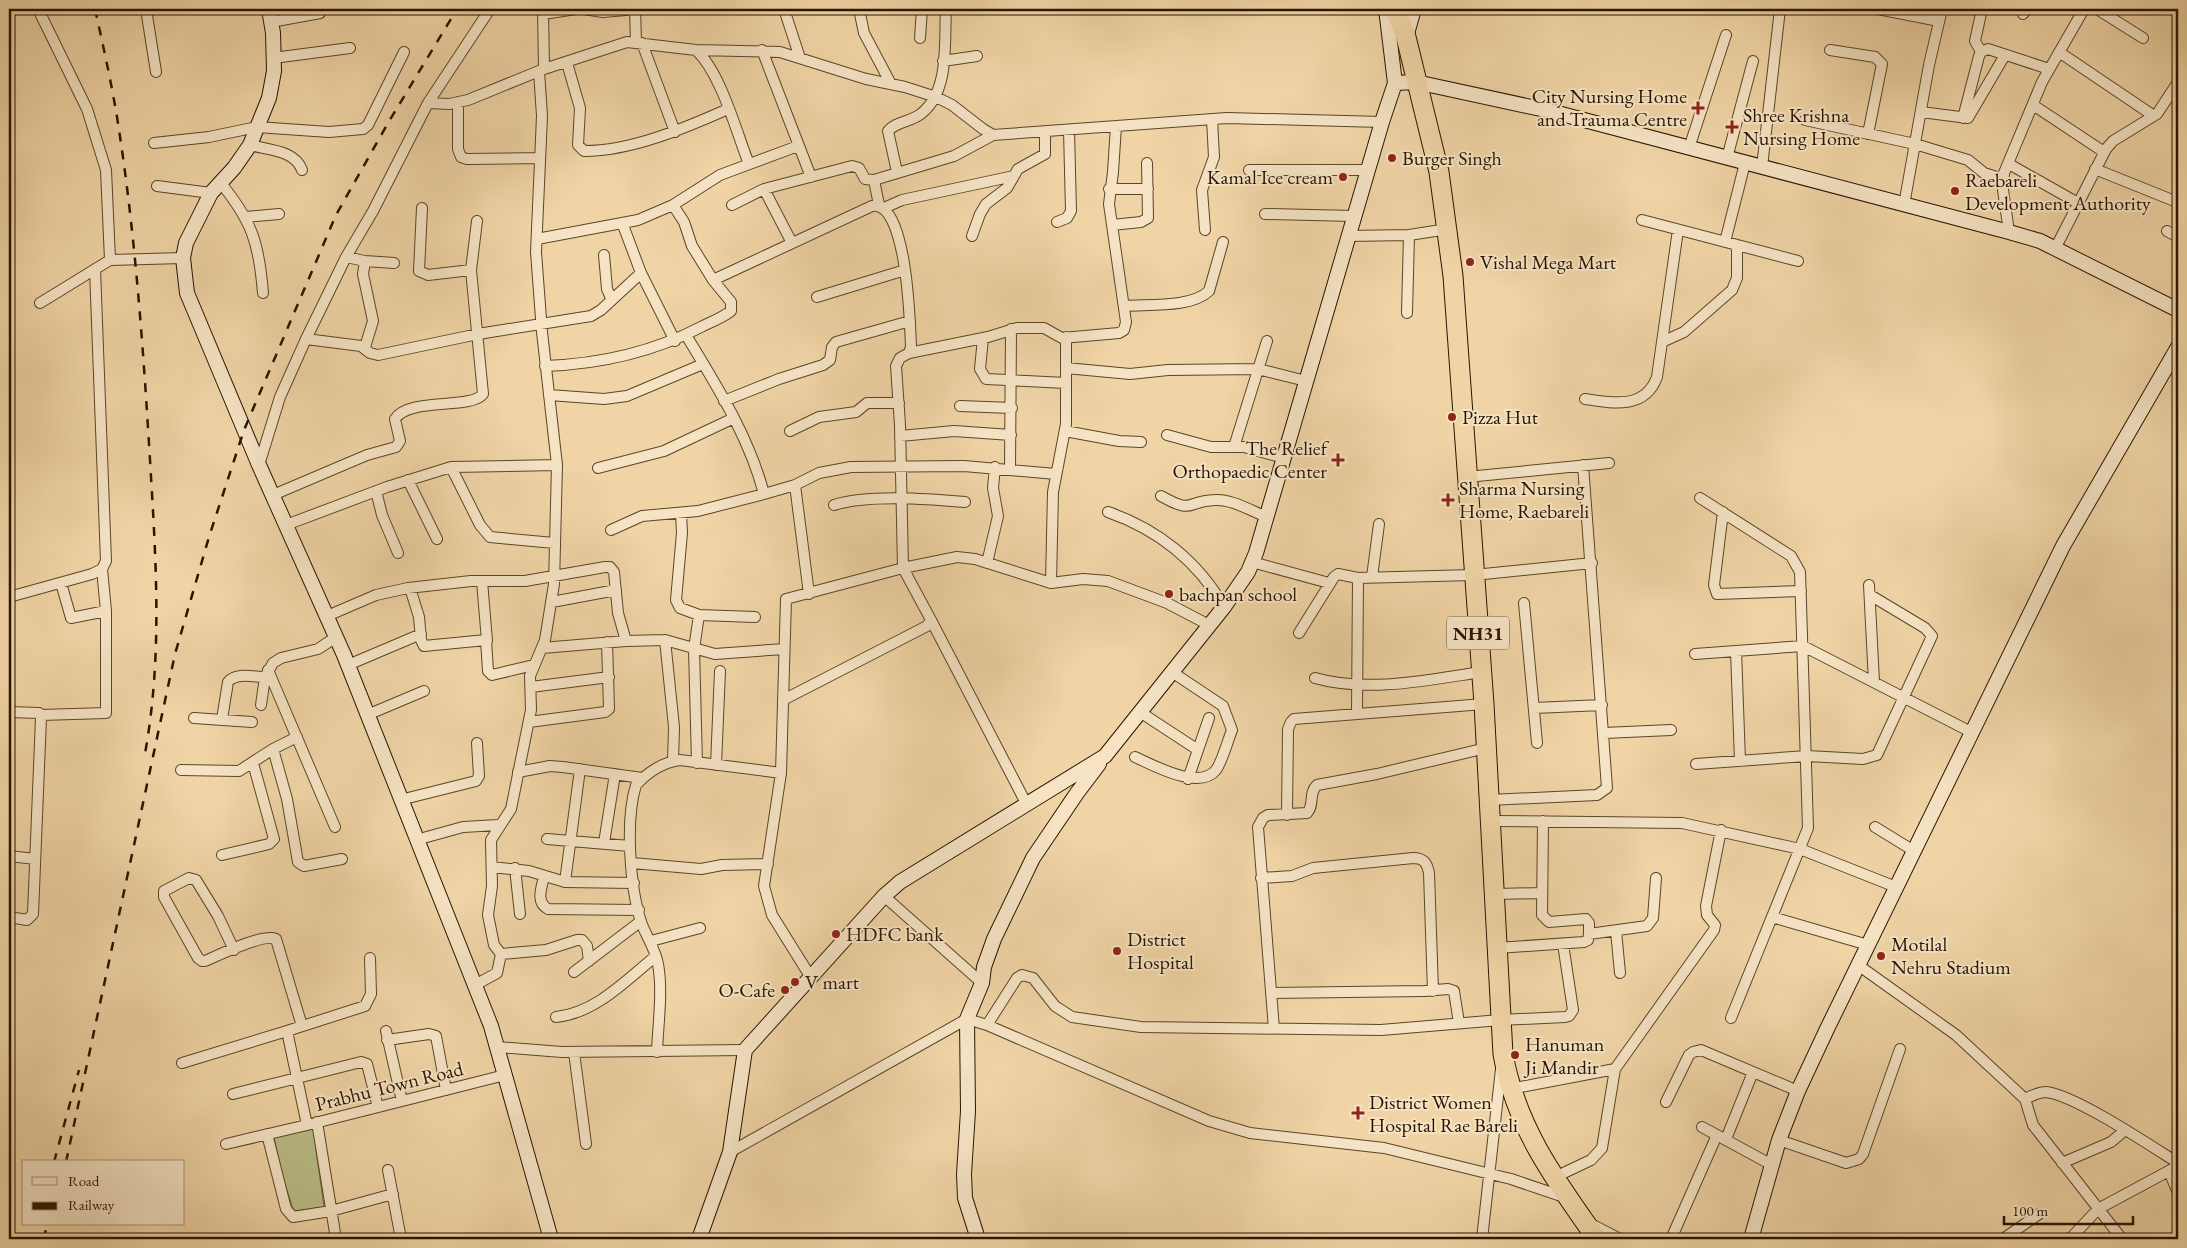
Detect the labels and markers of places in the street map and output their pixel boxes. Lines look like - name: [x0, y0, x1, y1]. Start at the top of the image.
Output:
- place label: City Nursing Home and Trauma Centre: [1532, 83, 1687, 132]
- marker: City Nursing Home and Trauma Centre: [1691, 101, 1705, 115]
- place label: Shree Krishna Nursing Home: [1743, 102, 1860, 151]
- marker: Shree Krishna Nursing Home: [1725, 120, 1739, 134]
- place label: Burger Singh: [1402, 145, 1502, 171]
- marker: Burger Singh: [1386, 152, 1398, 164]
- place label: Kamal Ice cream: [1207, 164, 1333, 190]
- place label: Raebareli Development Authority: [1965, 167, 2151, 216]
- marker: Kamal Ice cream: [1337, 171, 1349, 183]
- marker: Raebareli Development Authority: [1949, 185, 1961, 197]
- place label: Vishal Mega Mart: [1480, 249, 1617, 275]
- marker: Vishal Mega Mart: [1464, 256, 1476, 268]
- place label: Pizza Hut: [1462, 404, 1539, 430]
- marker: Pizza Hut: [1446, 411, 1458, 423]
- place label: The Relief Orthopaedic Center: [1173, 435, 1330, 484]
- marker: The Relief Orthopaedic Center: [1331, 453, 1345, 467]
- place label: Sharma Nursing Home, Raebareli: [1459, 475, 1589, 524]
- marker: Sharma Nursing Home, Raebareli: [1441, 493, 1455, 507]
- place label: bachpan school: [1179, 581, 1297, 607]
- marker: bachpan school: [1163, 588, 1175, 600]
- place label: HDFC bank: [846, 921, 944, 947]
- place label: District Hospital: [1127, 926, 1194, 975]
- marker: HDFC bank: [830, 928, 842, 940]
- place label: Motilal Nehru Stadium: [1891, 931, 2011, 980]
- marker: District Hospital: [1111, 945, 1123, 957]
- marker: Motilal Nehru Stadium: [1875, 950, 1887, 962]
- place label: V mart: [805, 969, 860, 995]
- marker: V mart: [789, 976, 801, 988]
- place label: O-Cafe: [718, 977, 775, 1003]
- marker: O-Cafe: [779, 984, 791, 996]
- place label: Hanuman Ji Mandir: [1523, 1031, 1605, 1080]
- marker: Hanuman Ji Mandir: [1509, 1049, 1521, 1061]
- place label: District Women Hospital Rae Bareli: [1369, 1089, 1518, 1138]
- marker: District Women Hospital Rae Bareli: [1351, 1106, 1365, 1120]

